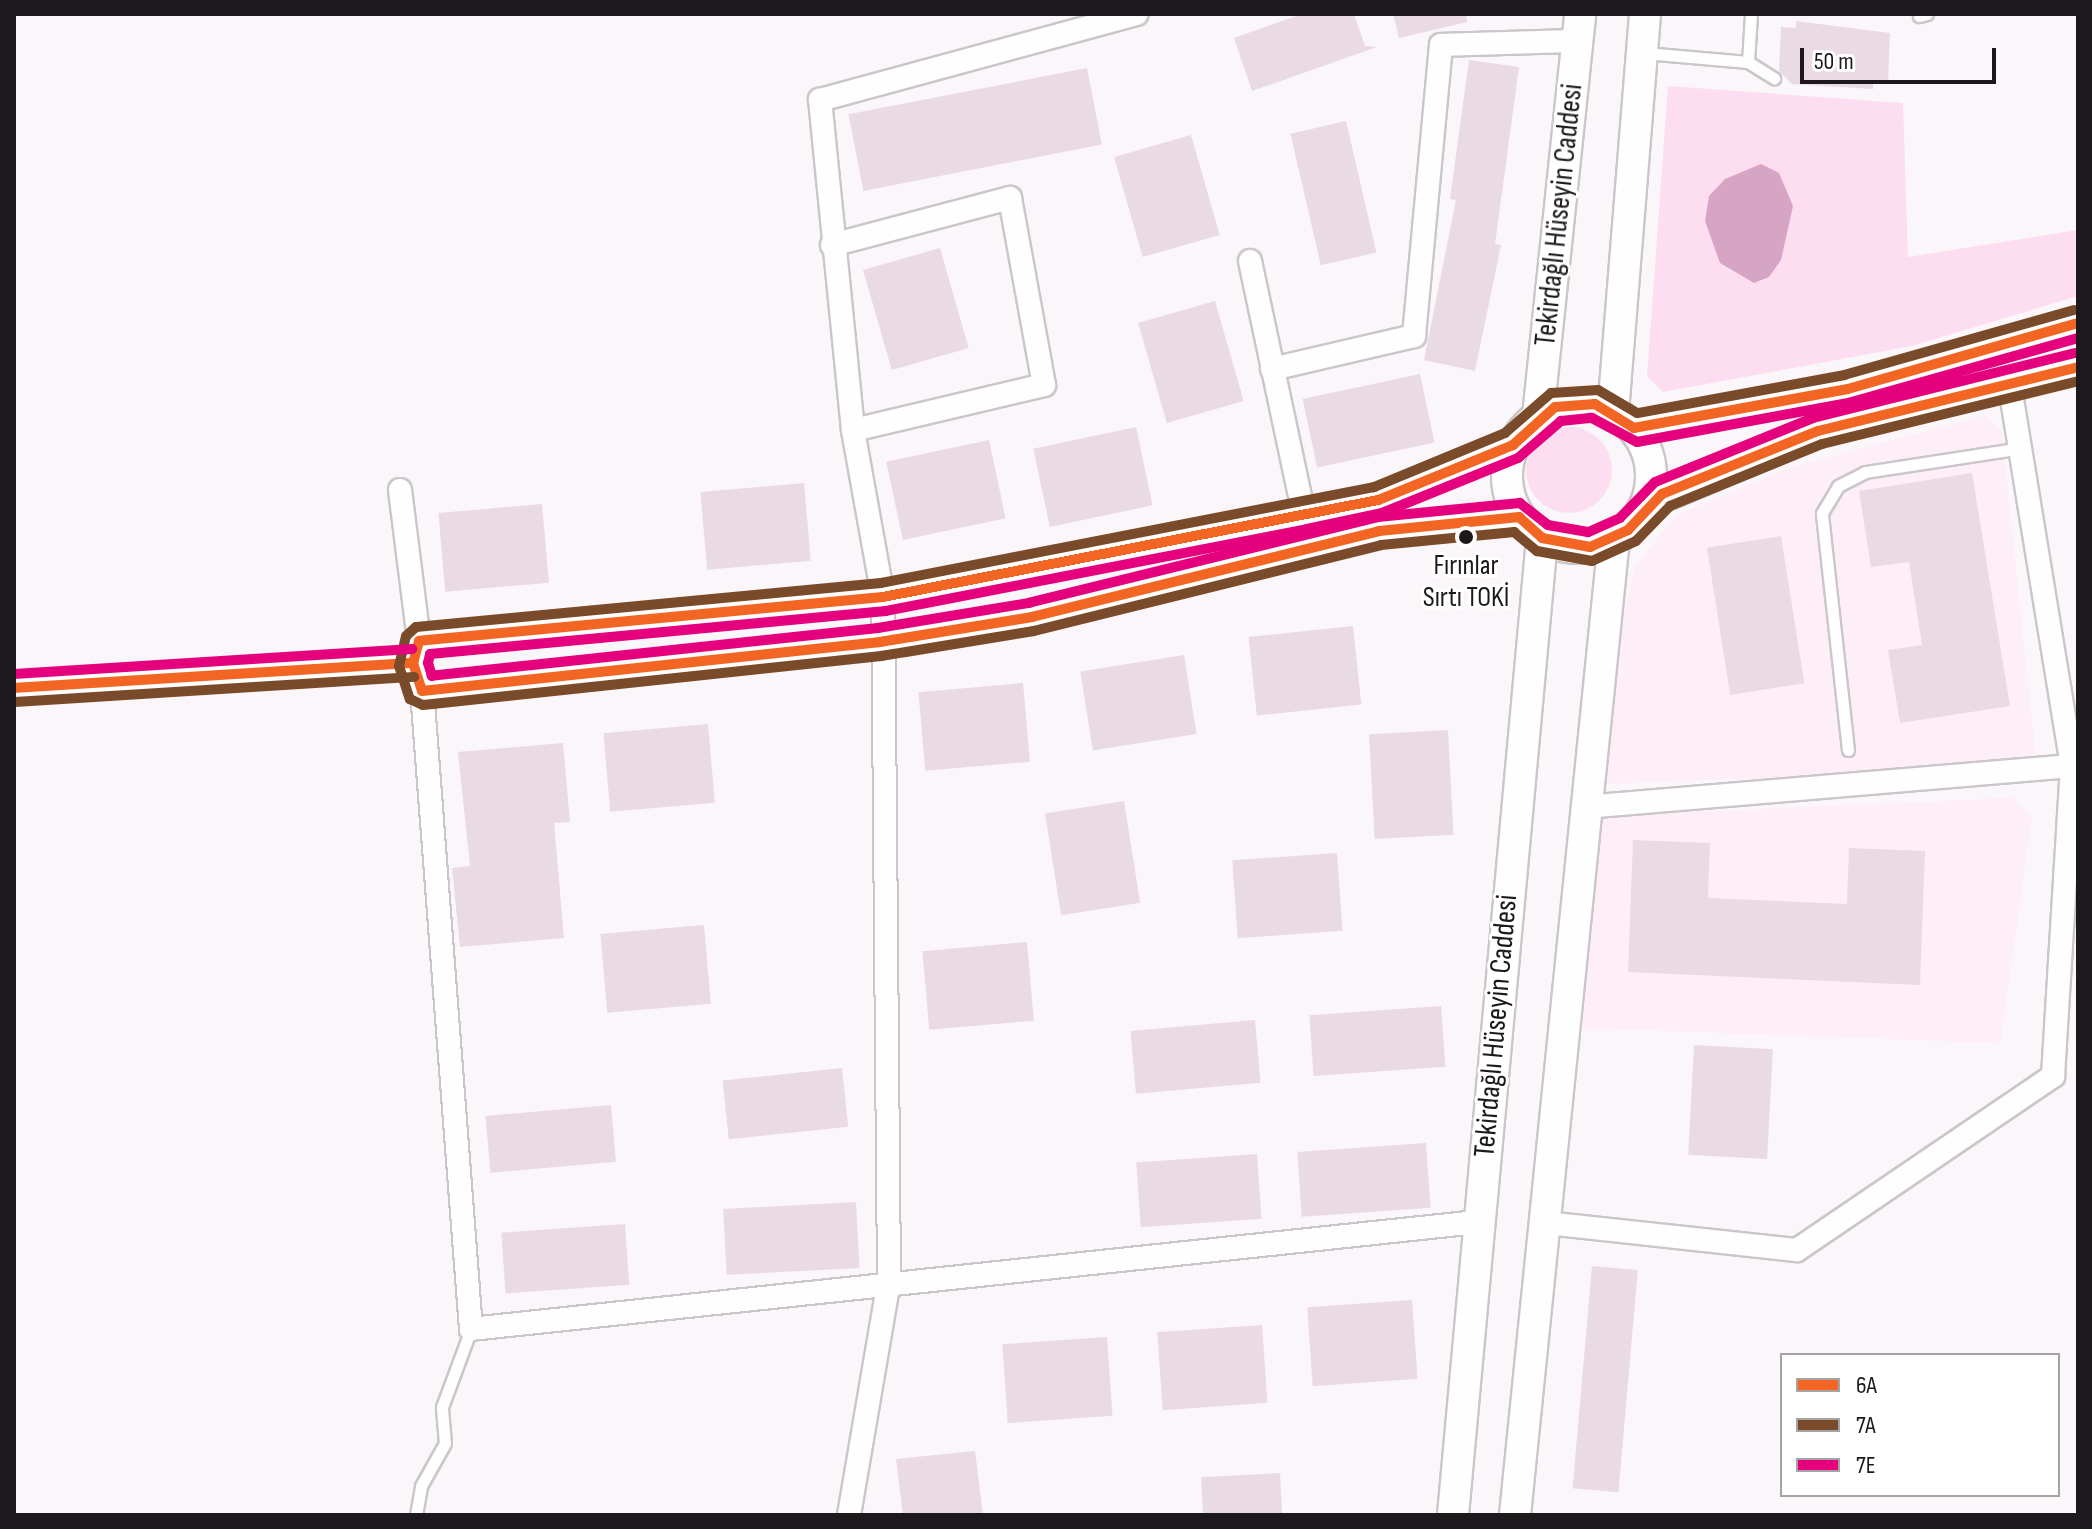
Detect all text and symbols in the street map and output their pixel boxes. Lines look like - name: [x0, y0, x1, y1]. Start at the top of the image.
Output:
- scale bar: [1804, 32, 2000, 82]
- text: 50 m: [1814, 47, 1854, 76]
- street label: Tekirdağlı Hüseyin Caddesi: [1527, 82, 1591, 348]
- marker: Fırınlar Sırtı TOKİ: [1458, 529, 1474, 545]
- place label: Fırınlar Sırtı TOKİ: [1423, 549, 1509, 615]
- street label: Tekirdağlı Hüseyin Caddesi: [1467, 893, 1525, 1159]
- legend: [1780, 1353, 2060, 1497]
- text: 6A: [1856, 1371, 1877, 1400]
- text: 7A: [1856, 1411, 1875, 1440]
- text: 7E: [1856, 1451, 1876, 1480]

